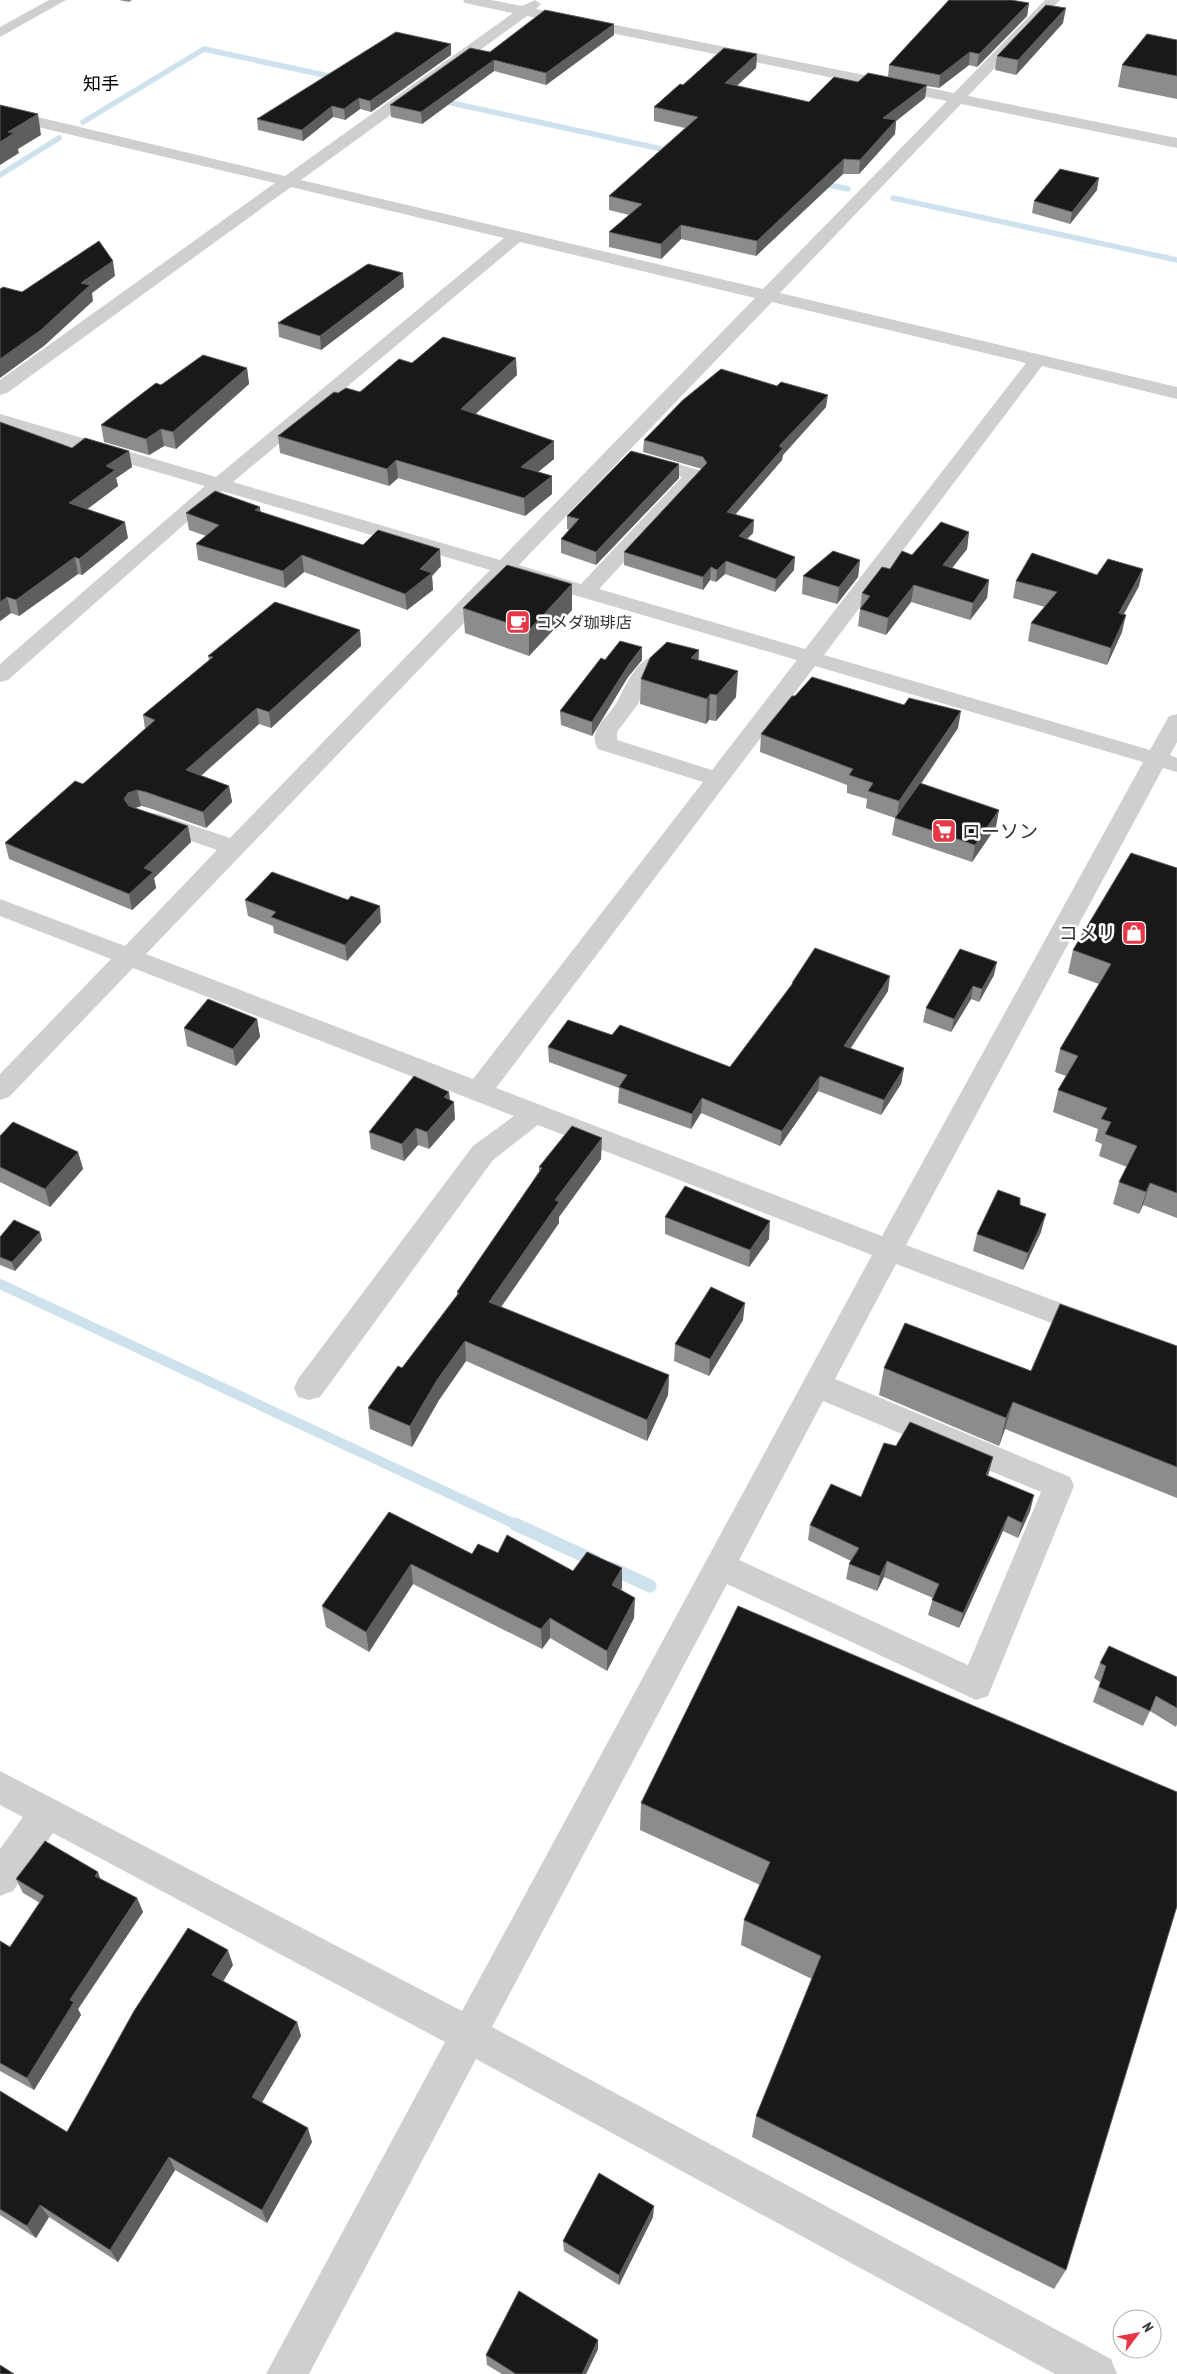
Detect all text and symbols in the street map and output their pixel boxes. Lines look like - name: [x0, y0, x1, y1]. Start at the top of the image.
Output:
- district label: 知手: [83, 72, 119, 95]
- cafe icon: コメダ珈琲店: [505, 609, 531, 635]
- place label: コメダ珈琲店: [536, 612, 632, 632]
- supermarket icon: ローソン: [931, 818, 957, 844]
- place label: ローソン: [962, 819, 1038, 843]
- shop icon: コメリ: [1121, 920, 1147, 946]
- place label: コメリ: [1059, 921, 1116, 945]
- north arrow: [1112, 2309, 1162, 2359]
- text: N: [1138, 2319, 1158, 2335]

